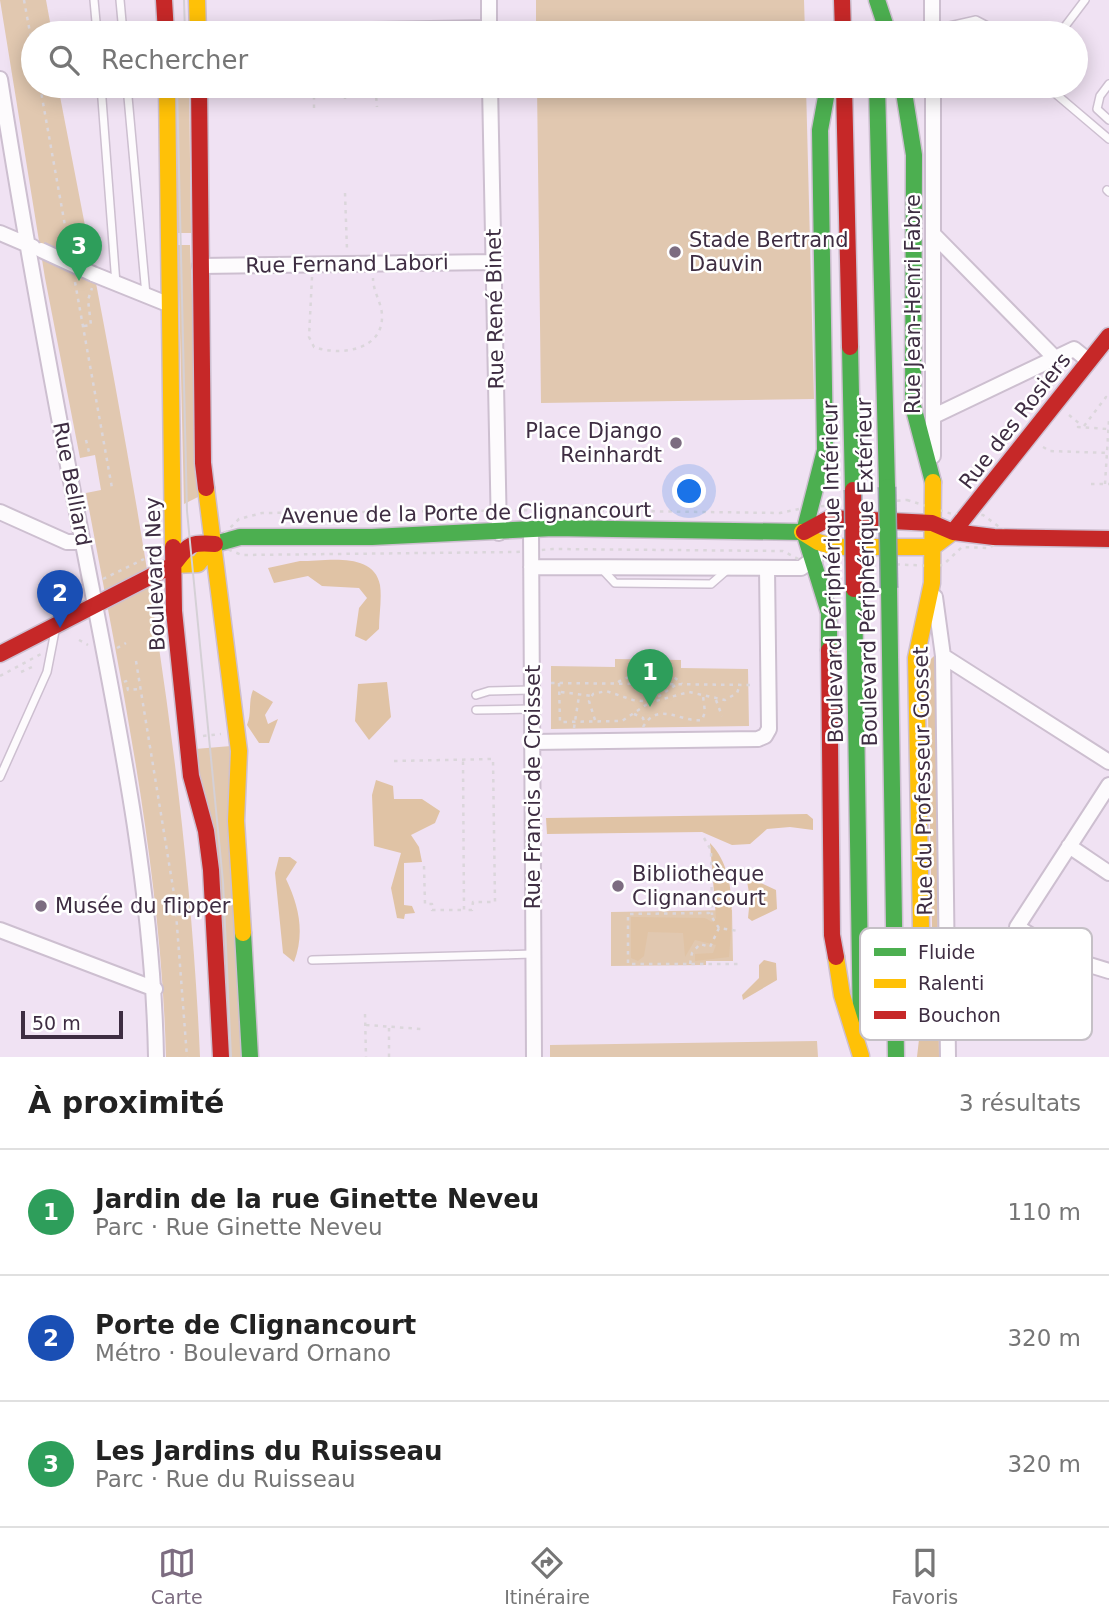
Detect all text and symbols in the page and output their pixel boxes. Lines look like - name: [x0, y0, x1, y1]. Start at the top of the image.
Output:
- search box: [21, 21, 1088, 98]
- icon: search: [45, 41, 83, 79]
- text: Rechercher: [101, 45, 248, 75]
- street label: Rue Jean-Henri Fabre: [901, 194, 925, 414]
- pin: 3: [56, 223, 102, 281]
- street label: Rue René Binet: [482, 228, 508, 390]
- place label: Stade Bertrand Dauvin: [689, 228, 849, 276]
- marker: Stade Bertrand Dauvin: [667, 244, 683, 260]
- street label: Rue Fernand Labori: [245, 250, 449, 278]
- street label: Rue des Rosiers: [954, 348, 1076, 494]
- street label: Boulevard Périphérique Extérieur: [852, 397, 882, 747]
- street label: Boulevard Périphérique Intérieur: [818, 400, 848, 743]
- place label: Place Django Reinhardt: [525, 419, 662, 467]
- street label: Rue Belliard: [48, 420, 96, 548]
- marker: Place Django Reinhardt: [668, 435, 684, 451]
- your location: [672, 474, 706, 508]
- street label: Boulevard Ney: [140, 497, 170, 651]
- street label: Avenue de la Porte de Clignancourt: [280, 498, 652, 528]
- pin: 2: [37, 570, 83, 628]
- street label: Rue du Professeur Gosset: [909, 646, 937, 916]
- pin: 1: [627, 649, 673, 707]
- street label: Rue Francis de Croisset: [521, 665, 545, 909]
- place label: Bibliothèque Clignancourt: [632, 862, 766, 910]
- marker: Bibliothèque Clignancourt: [610, 878, 626, 894]
- place label: Musée du flipper: [55, 894, 231, 918]
- marker: Musée du flipper: [33, 898, 49, 914]
- legend: [860, 928, 1092, 1040]
- text: Fluide: [918, 941, 975, 963]
- text: Ralenti: [918, 972, 984, 994]
- text: Bouchon: [918, 1004, 1001, 1026]
- scale bar: [21, 1008, 122, 1040]
- text: 50 m: [32, 1012, 81, 1034]
- text: À proximité: [28, 1085, 224, 1120]
- text: 3 résultats: [959, 1090, 1081, 1116]
- text: Jardin de la rue Ginette Neveu: [95, 1184, 539, 1214]
- text: 1: [43, 1199, 59, 1225]
- text: 110 m: [1007, 1199, 1081, 1225]
- text: Parc · Rue Ginette Neveu: [95, 1214, 383, 1240]
- text: Porte de Clignancourt: [95, 1310, 416, 1340]
- text: 2: [43, 1325, 59, 1351]
- text: 320 m: [1007, 1325, 1081, 1351]
- text: Métro · Boulevard Ornano: [95, 1340, 391, 1366]
- text: Les Jardins du Ruisseau: [95, 1436, 443, 1466]
- text: 3: [43, 1451, 59, 1477]
- text: 320 m: [1007, 1451, 1081, 1477]
- text: Parc · Rue du Ruisseau: [95, 1466, 356, 1492]
- tab: Carte: [151, 1544, 203, 1608]
- tab: Itinéraire: [504, 1544, 590, 1608]
- tab: Favoris: [892, 1544, 958, 1608]

